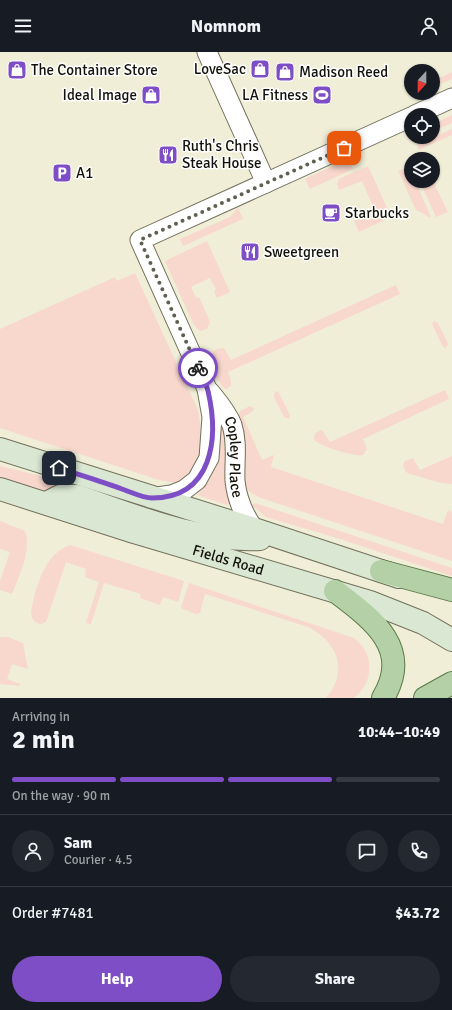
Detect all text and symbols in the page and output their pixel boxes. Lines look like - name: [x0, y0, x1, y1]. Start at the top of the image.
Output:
- icon: menu: [12, 15, 34, 37]
- text: Nomnom: [191, 15, 261, 37]
- icon: person: [418, 15, 440, 37]
- shop icon: LoveSac: [249, 58, 271, 80]
- shop icon: The Container Store: [6, 59, 28, 81]
- place label: LoveSac: [194, 60, 246, 78]
- place label: The Container Store: [31, 61, 158, 79]
- shop icon: Madison Reed: [274, 61, 296, 83]
- place label: Madison Reed: [299, 63, 388, 81]
- north arrow: [404, 64, 440, 100]
- map controls: [404, 64, 440, 188]
- shop icon: Ideal Image: [140, 84, 162, 106]
- sports icon: LA Fitness: [311, 84, 333, 106]
- place label: Ideal Image: [63, 86, 137, 104]
- place label: LA Fitness: [242, 86, 308, 104]
- button: locate: [404, 108, 440, 144]
- pin: [327, 131, 361, 165]
- place label: Ruth's Chris Steak House: [182, 137, 262, 172]
- icon: bag: [333, 137, 355, 159]
- restaurant icon: Ruth's Chris Steak House: [157, 144, 179, 166]
- button: layers: [404, 152, 440, 188]
- parking icon: A1: [51, 162, 73, 184]
- place label: A1: [76, 164, 93, 182]
- cafe icon: Starbucks: [320, 202, 342, 224]
- place label: Starbucks: [345, 204, 409, 222]
- restaurant icon: Sweetgreen: [239, 241, 261, 263]
- place label: Sweetgreen: [264, 243, 339, 261]
- courier: [178, 348, 218, 388]
- icon: bike: [187, 357, 209, 379]
- street label: Copley Place: [220, 413, 247, 499]
- pin: [42, 451, 76, 485]
- icon: home: [48, 457, 70, 479]
- street label: Fields Road: [190, 541, 266, 579]
- text: Arriving in: [12, 709, 70, 725]
- text: 10:44–10:49: [358, 723, 440, 741]
- text: 2 min: [12, 724, 75, 756]
- text: On the way · 90 m: [12, 788, 110, 804]
- button: person: [12, 830, 54, 872]
- button: chat: [346, 830, 388, 872]
- button: phone: [398, 830, 440, 872]
- text: Sam: [64, 834, 92, 852]
- text: Courier · 4.5: [64, 852, 133, 868]
- text: Order #7481: [12, 904, 94, 922]
- text: $43.72: [395, 904, 440, 922]
- button: Help: [12, 956, 222, 1002]
- button: Share: [230, 956, 440, 1002]

